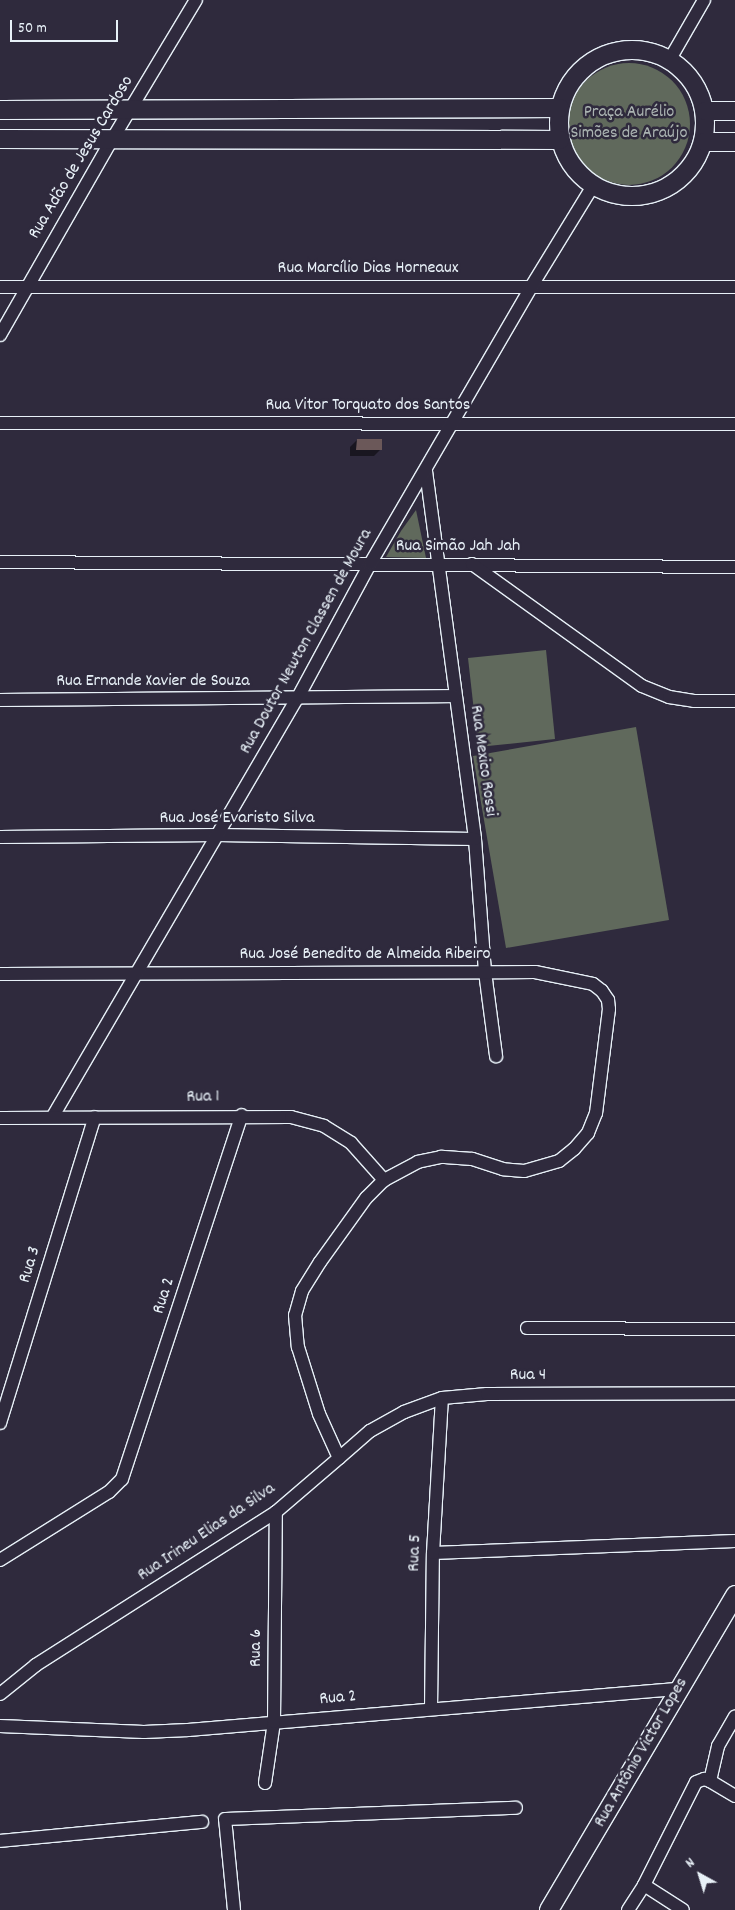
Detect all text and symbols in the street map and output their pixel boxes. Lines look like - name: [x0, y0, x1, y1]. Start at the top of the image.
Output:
- scale bar: [12, 10, 120, 42]
- text: 50 m: [18, 18, 47, 40]
- street label: Rua Adão de Jesus Cardoso: [25, 72, 139, 244]
- park label: Praça Aurélio Simões de Araújo: [570, 103, 688, 146]
- street label: Rua Marcílio Dias Horneaux: [278, 258, 458, 280]
- street label: Rua Vitor Torquato dos Santos: [266, 395, 470, 417]
- street label: Rua Doutor Newton Classen de Moura: [236, 526, 378, 758]
- street label: Rua Simão Jah Jah: [396, 536, 520, 558]
- street label: Rua Ernande Xavier de Souza: [56, 671, 250, 693]
- street label: Rua Mexico Rossi: [464, 704, 500, 818]
- street label: Rua José Evaristo Silva: [159, 808, 315, 830]
- street label: Rua José Benedito de Almeida Ribeiro: [239, 944, 491, 966]
- street label: Rua 1: [186, 1087, 220, 1109]
- street label: Rua 3: [15, 1244, 47, 1286]
- street label: Rua 2: [149, 1275, 181, 1317]
- street label: Rua 4: [510, 1365, 546, 1387]
- street label: Rua Irineu Elias da Silva: [134, 1479, 280, 1587]
- street label: Rua 5: [405, 1534, 427, 1572]
- street label: Rua 6: [246, 1629, 268, 1667]
- street label: Rua Antônio Victor Lopes: [590, 1674, 694, 1832]
- street label: Rua 2: [319, 1687, 357, 1711]
- north arrow: [675, 1850, 725, 1900]
- text: N: [682, 1853, 700, 1873]

